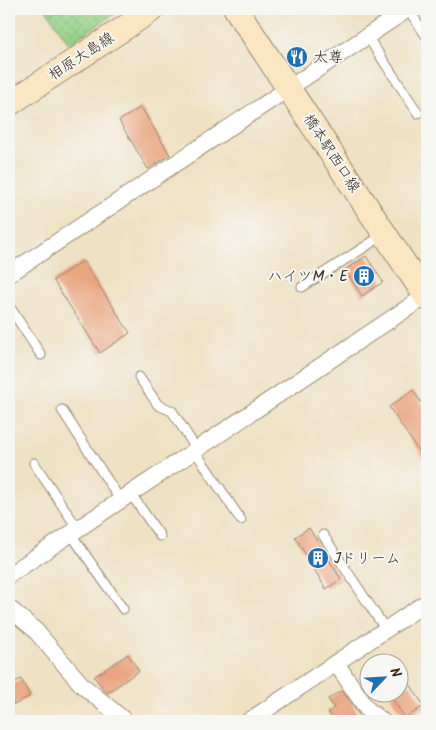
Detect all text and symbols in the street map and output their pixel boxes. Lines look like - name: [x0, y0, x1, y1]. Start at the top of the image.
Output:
- street label: 相原大島線: [44, 26, 120, 87]
- restaurant icon: 太尊: [285, 45, 309, 69]
- place label: 太尊: [313, 46, 343, 70]
- street label: 橋本駅西口線: [297, 109, 366, 198]
- building icon: ハイツM・E: [352, 264, 376, 288]
- place label: ハイツM・E: [267, 265, 349, 289]
- building icon: Jドリーム: [306, 546, 330, 570]
- place label: Jドリーム: [334, 547, 400, 571]
- north arrow: [358, 652, 408, 702]
- text: N: [383, 664, 407, 682]

